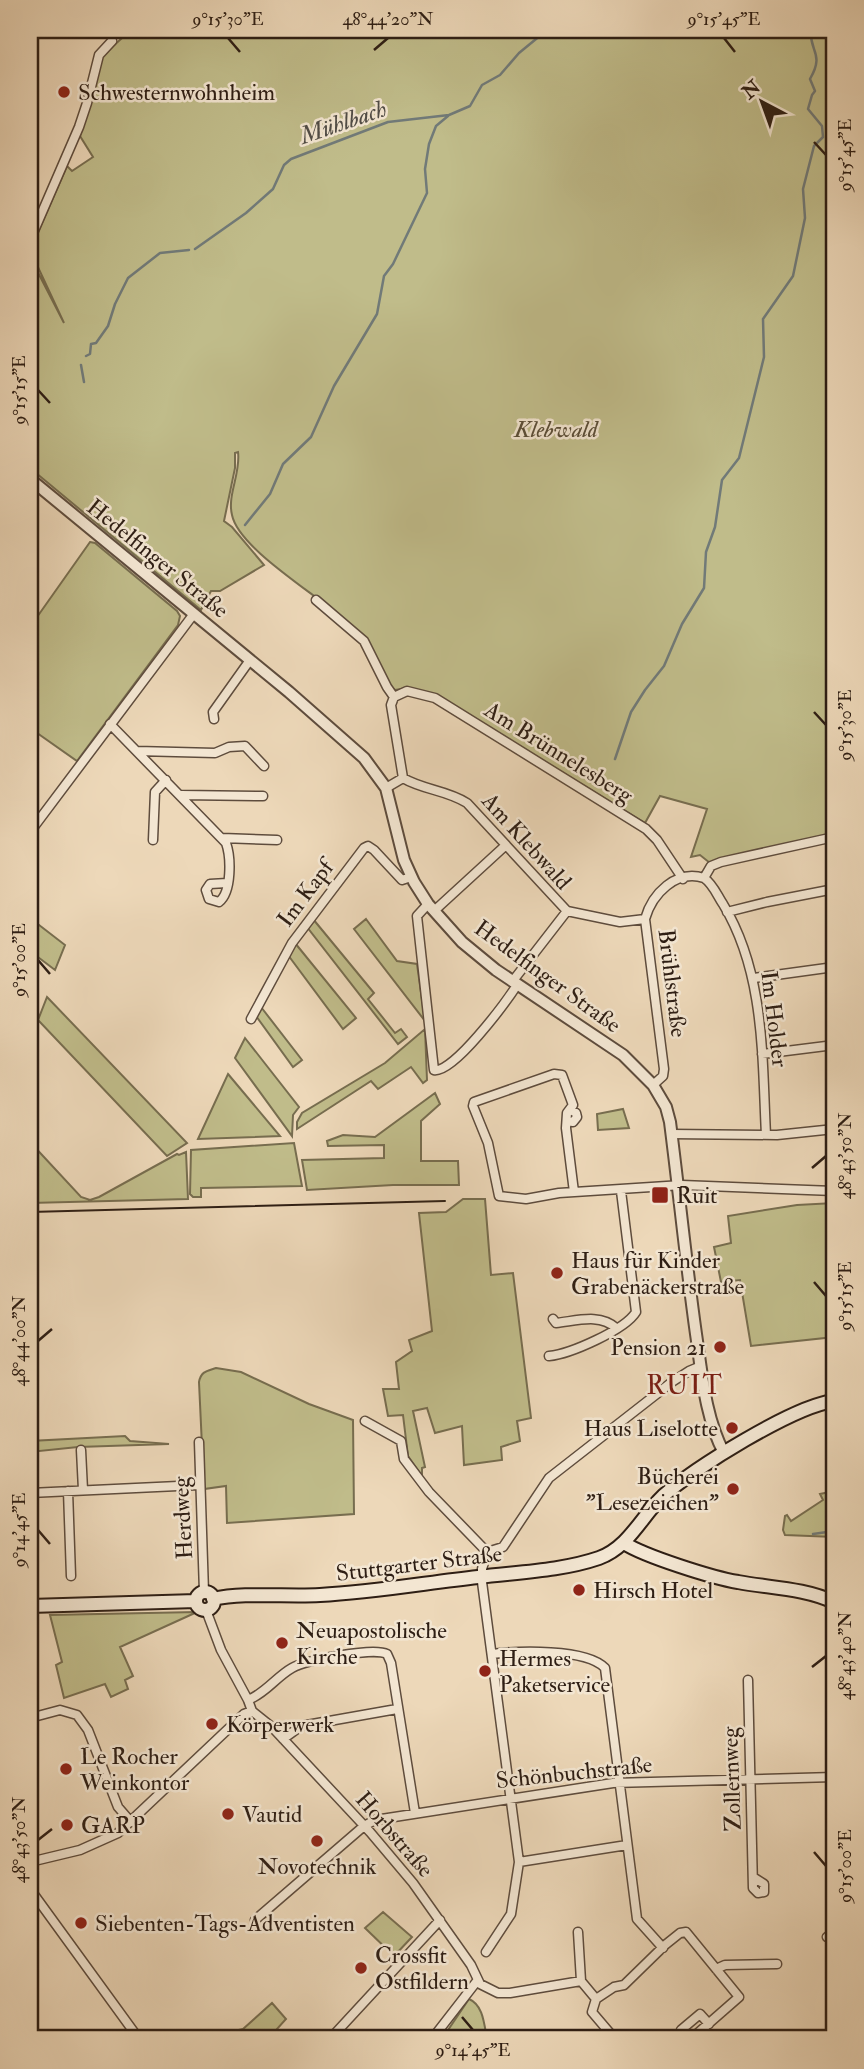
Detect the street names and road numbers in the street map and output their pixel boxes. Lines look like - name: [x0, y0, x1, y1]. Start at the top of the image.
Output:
- street label: Hedelfinger Straße: [81, 492, 235, 625]
- street label: Am Brünnelesberg: [478, 695, 639, 810]
- street label: Am Klebwald: [475, 786, 578, 896]
- street label: Im Kapf: [271, 851, 343, 933]
- street label: Hedelfinger Straße: [469, 913, 627, 1040]
- street label: Brühlstraße: [651, 927, 694, 1039]
- street label: Im Holder: [754, 969, 795, 1069]
- street label: Herdweg: [166, 1475, 199, 1560]
- street label: Stuttgarter Straße: [334, 1539, 504, 1588]
- street label: Zollernweg: [715, 1726, 748, 1832]
- street label: Schönbuchstraße: [495, 1750, 654, 1795]
- street label: Horbstraße: [349, 1785, 440, 1884]

